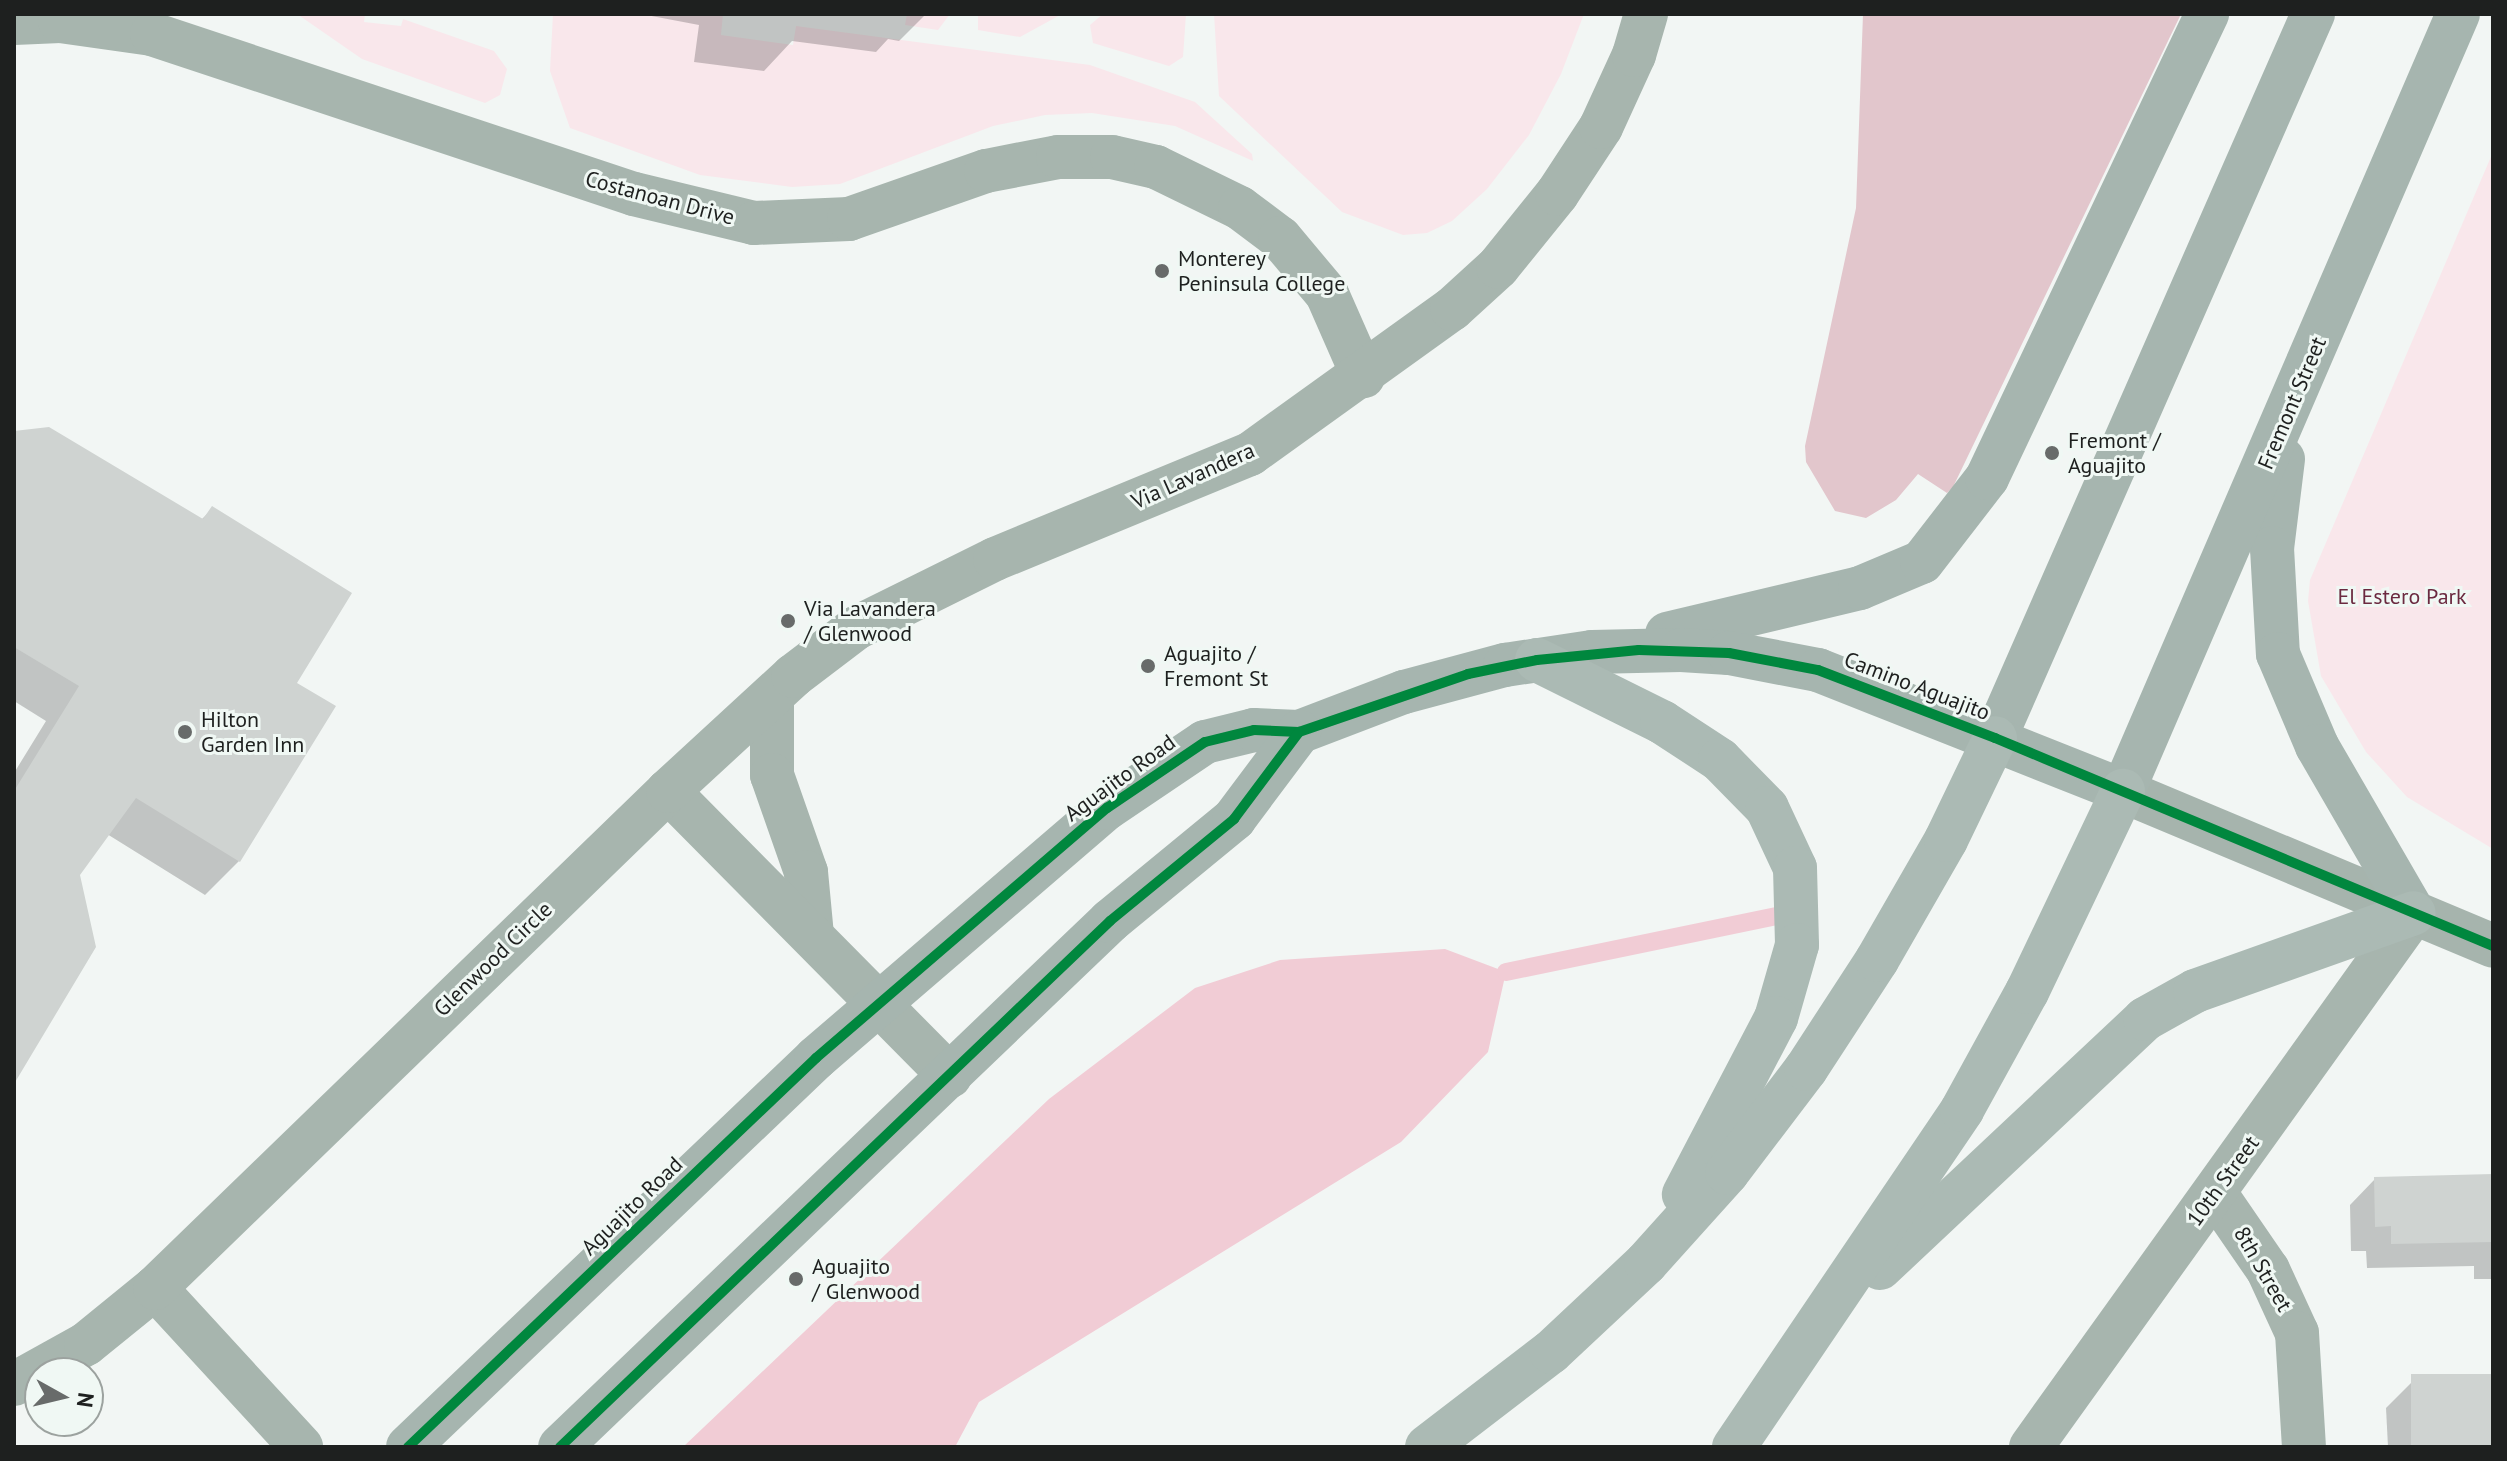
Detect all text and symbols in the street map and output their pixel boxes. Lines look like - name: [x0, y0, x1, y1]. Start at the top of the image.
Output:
- street label: Costanoan Drive: [583, 165, 737, 231]
- place label: Monterey Peninsula College: [1178, 245, 1345, 296]
- marker: Monterey Peninsula College: [1153, 262, 1171, 280]
- street label: Fremont Street: [2252, 333, 2332, 473]
- place label: Fremont / Aguajito: [2068, 427, 2161, 478]
- street label: Via Lavandera: [1127, 437, 1259, 515]
- marker: Fremont / Aguajito: [2043, 444, 2061, 462]
- park label: El Estero Park: [2337, 584, 2467, 610]
- place label: Via Lavandera / Glenwood: [804, 595, 936, 646]
- marker: Via Lavandera / Glenwood: [779, 612, 797, 630]
- place label: Aguajito / Fremont St: [1164, 640, 1268, 692]
- street label: Camino Aguajito: [1840, 646, 1994, 726]
- marker: Aguajito / Fremont St: [1139, 657, 1157, 675]
- place label: Hilton Garden Inn: [201, 706, 304, 758]
- marker: Hilton Garden Inn: [176, 723, 194, 741]
- street label: Aguajito Road: [1059, 729, 1181, 827]
- street label: Glenwood Circle: [429, 896, 557, 1022]
- street label: 10th Street: [2181, 1131, 2265, 1231]
- street label: Aguajito Road: [576, 1151, 688, 1261]
- street label: 8th Street: [2228, 1222, 2298, 1316]
- place label: Aguajito / Glenwood: [812, 1253, 920, 1304]
- marker: Aguajito / Glenwood: [787, 1270, 805, 1288]
- north arrow: [24, 1357, 104, 1437]
- text: N: [71, 1391, 101, 1409]

